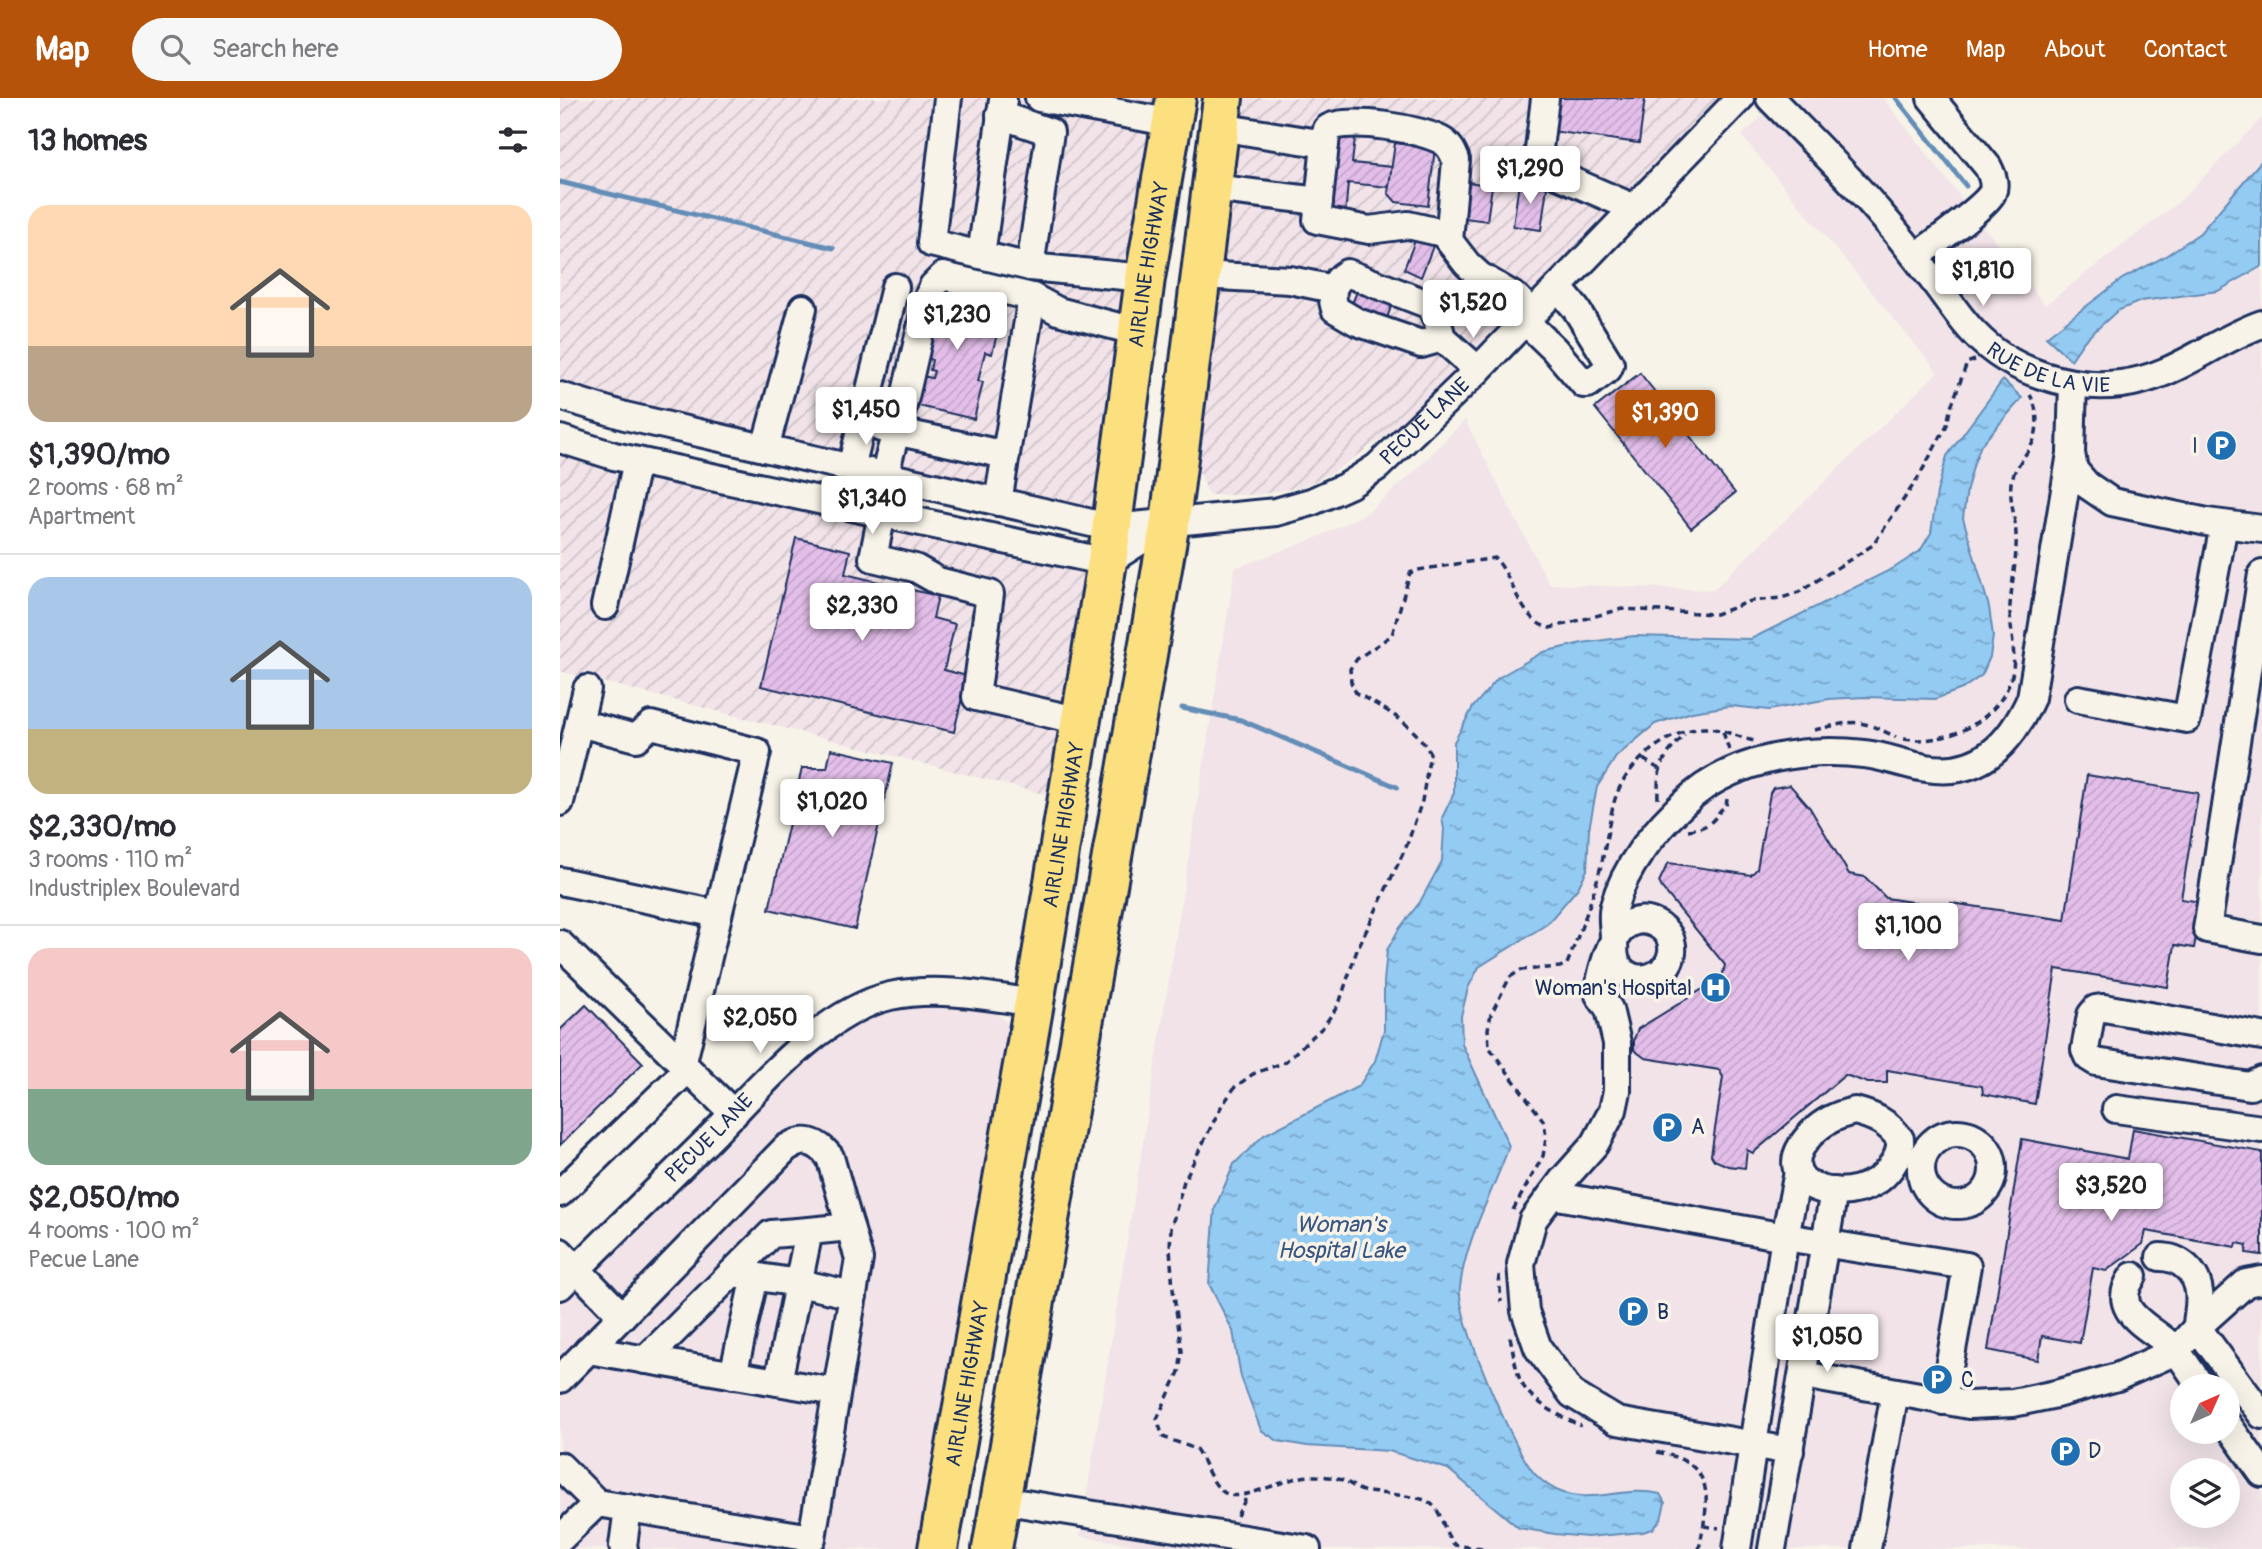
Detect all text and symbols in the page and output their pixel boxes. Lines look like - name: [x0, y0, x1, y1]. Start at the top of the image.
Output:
- search box: [132, 18, 622, 81]
- text: Map: [35, 29, 90, 70]
- icon: search: [156, 30, 194, 68]
- text: Search here: [212, 33, 339, 65]
- text: Home: [1867, 35, 1928, 64]
- text: Map: [1966, 35, 2006, 64]
- text: About: [2044, 35, 2106, 64]
- text: Contact: [2144, 35, 2227, 64]
- icon: filters: [494, 121, 532, 159]
- text: 13 homes: [28, 122, 147, 159]
- pin: $1,290: [1473, 146, 1587, 206]
- text: $1,290: [1496, 154, 1564, 183]
- street label: AIRLINE HIGHWAY: [1123, 179, 1175, 349]
- pin: $1,810: [1926, 248, 2040, 308]
- icon: home: [217, 250, 343, 376]
- text: $1,810: [1951, 256, 2015, 285]
- pin: $1,520: [1416, 280, 1530, 340]
- text: $1,520: [1439, 288, 1507, 317]
- pin: $1,230: [900, 292, 1014, 352]
- text: $1,230: [923, 300, 991, 329]
- street label: RUE DE LA VIE: [1981, 337, 2111, 399]
- street label: PECUE LANE: [1374, 372, 1476, 471]
- pin: $1,450: [809, 388, 923, 447]
- pin: $1,390: [1608, 390, 1722, 450]
- text: $1,450: [832, 395, 900, 424]
- text: $1,390: [1631, 398, 1699, 427]
- parking icon: I: [2204, 429, 2238, 463]
- place label: I: [2192, 433, 2198, 460]
- text: $1,390/mo: [28, 436, 170, 473]
- text: 2 rooms · 68 m²: [28, 473, 184, 502]
- pin: $1,340: [815, 476, 929, 536]
- text: $1,340: [837, 484, 907, 513]
- text: Apartment: [28, 502, 135, 531]
- pin: $2,330: [805, 584, 919, 643]
- text: $2,330: [826, 591, 898, 620]
- icon: home: [217, 622, 343, 748]
- street label: AIRLINE HIGHWAY: [1037, 740, 1091, 910]
- pin: $1,020: [775, 780, 889, 839]
- text: $1,020: [796, 787, 868, 816]
- text: $2,330/mo: [28, 808, 176, 845]
- text: 3 rooms · 110 m²: [28, 845, 192, 874]
- text: Industriplex Boulevard: [28, 874, 240, 903]
- pin: $1,100: [1851, 904, 1965, 963]
- text: $1,100: [1874, 911, 1942, 940]
- hospital icon: Woman's Hospital: [1698, 971, 1732, 1005]
- place label: Woman's Hospital: [1535, 975, 1692, 1002]
- icon: home: [217, 993, 343, 1119]
- pin: $2,050: [703, 996, 817, 1055]
- text: $2,050: [722, 1003, 798, 1032]
- street label: PECUE LANE: [659, 1088, 759, 1189]
- parking icon: A: [1651, 1110, 1685, 1144]
- place label: A: [1691, 1114, 1705, 1141]
- pin: $3,520: [2054, 1164, 2168, 1223]
- text: $3,520: [2075, 1171, 2147, 1200]
- text: $2,050/mo: [28, 1179, 179, 1216]
- water label: Woman's Hospital Lake: [1277, 1210, 1407, 1265]
- text: 4 rooms · 100 m²: [28, 1216, 200, 1245]
- text: Pecue Lane: [28, 1245, 139, 1274]
- parking icon: B: [1617, 1295, 1651, 1329]
- street label: AIRLINE HIGHWAY: [940, 1299, 995, 1469]
- place label: B: [1657, 1299, 1669, 1326]
- pin: $1,050: [1770, 1314, 1884, 1374]
- text: $1,050: [1791, 1322, 1863, 1351]
- parking icon: C: [1921, 1363, 1955, 1397]
- place label: C: [1961, 1367, 1974, 1394]
- north arrow: [2170, 1374, 2240, 1444]
- map controls: [2170, 1374, 2240, 1528]
- parking icon: D: [2048, 1434, 2082, 1468]
- place label: D: [2088, 1438, 2101, 1465]
- button: layers: [2170, 1458, 2240, 1528]

